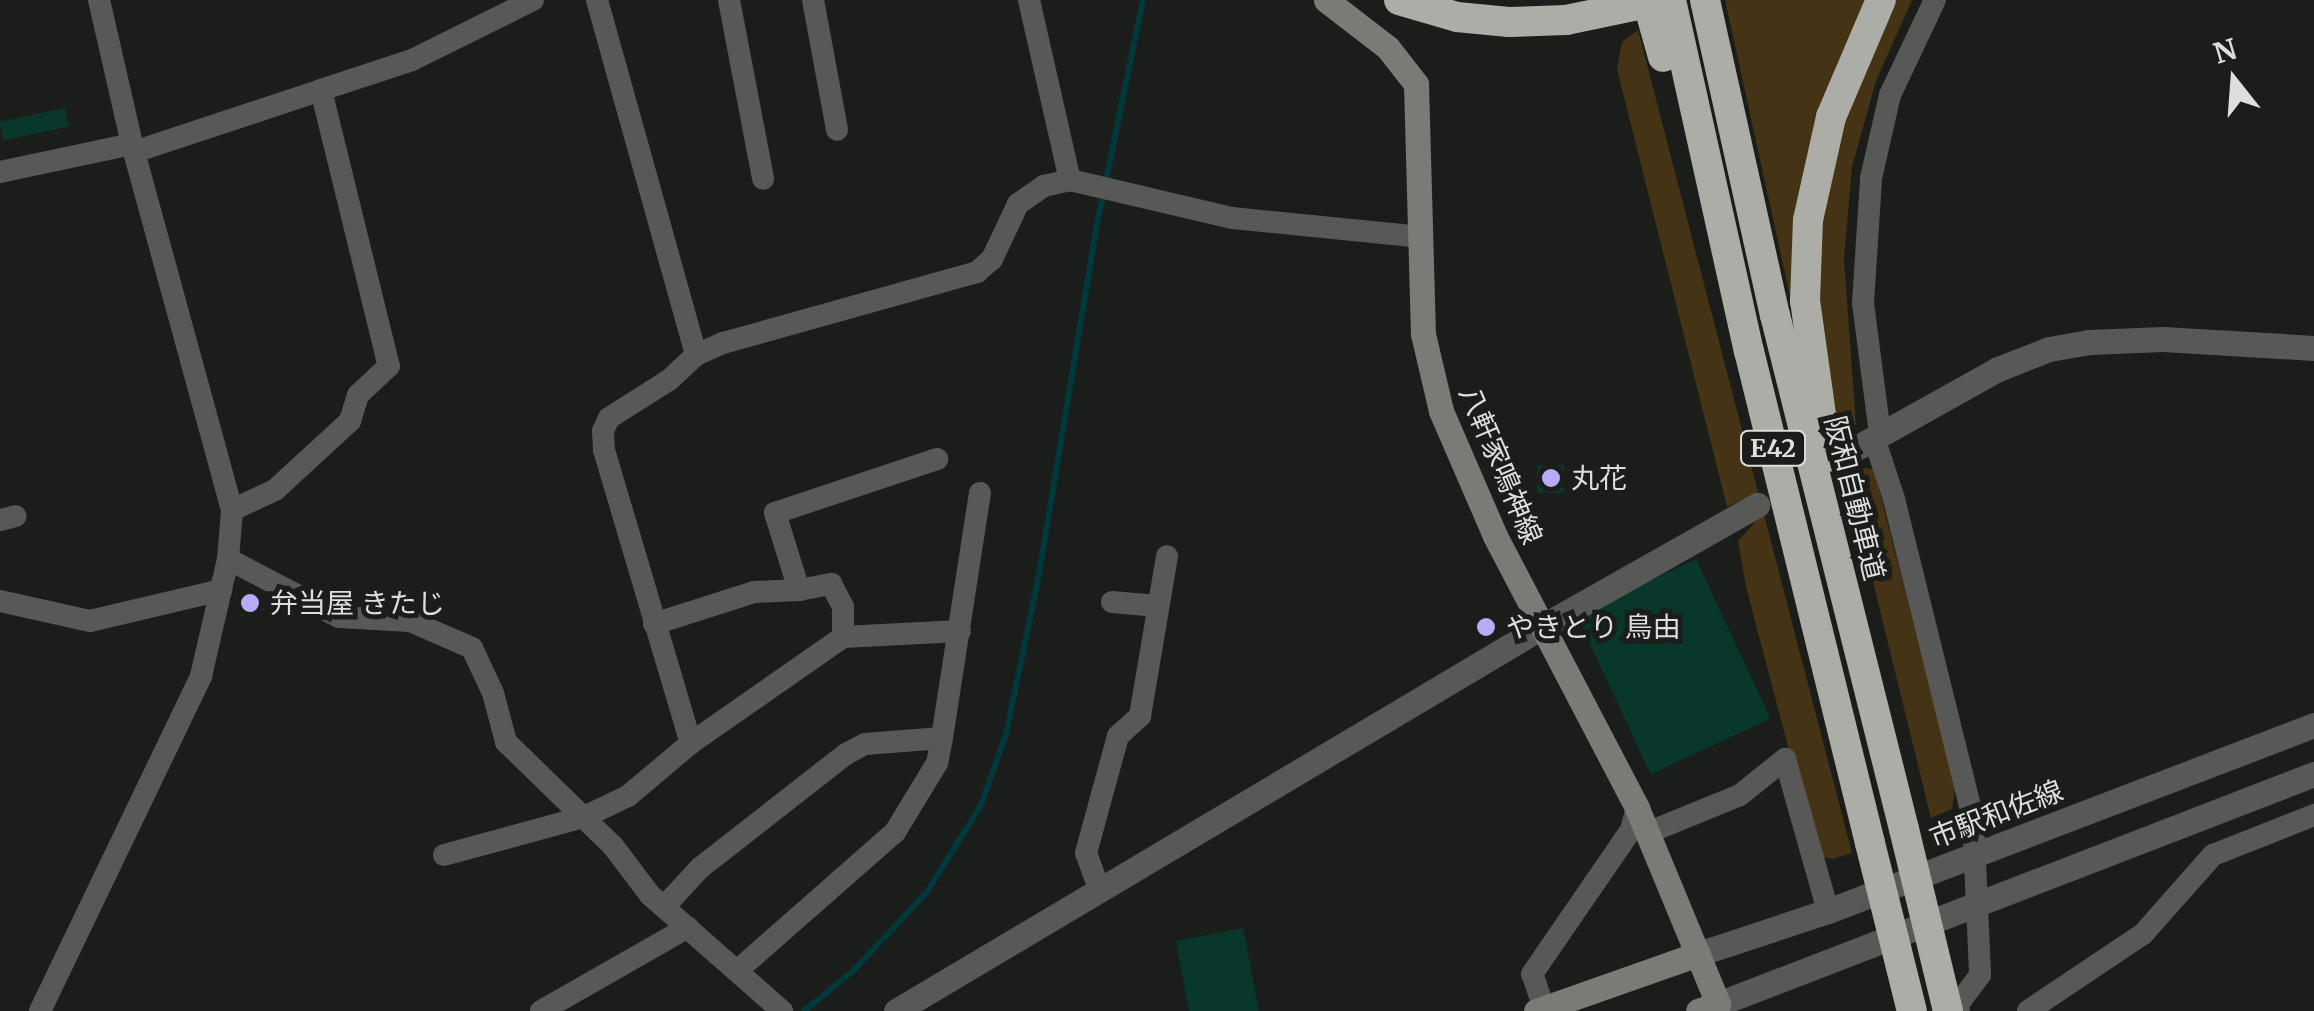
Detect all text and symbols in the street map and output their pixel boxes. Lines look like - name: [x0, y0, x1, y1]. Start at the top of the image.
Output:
- north arrow: [2184, 30, 2284, 130]
- text: N: [2209, 31, 2241, 72]
- street label: 八軒家鳴神線: [1453, 381, 1549, 549]
- street label: 阪和自動車道: [1818, 412, 1892, 584]
- road number: E42: [1738, 428, 1808, 468]
- place label: 丸花: [1571, 461, 1627, 495]
- marker: 丸花: [1540, 467, 1562, 489]
- place label: 弁当屋 きたじ: [270, 586, 445, 620]
- marker: 弁当屋 きたじ: [239, 592, 261, 614]
- place label: やきとり 鳥由: [1506, 610, 1681, 644]
- marker: やきとり 鳥由: [1475, 616, 1497, 638]
- street label: 市駅和佐線: [1925, 773, 2067, 855]

